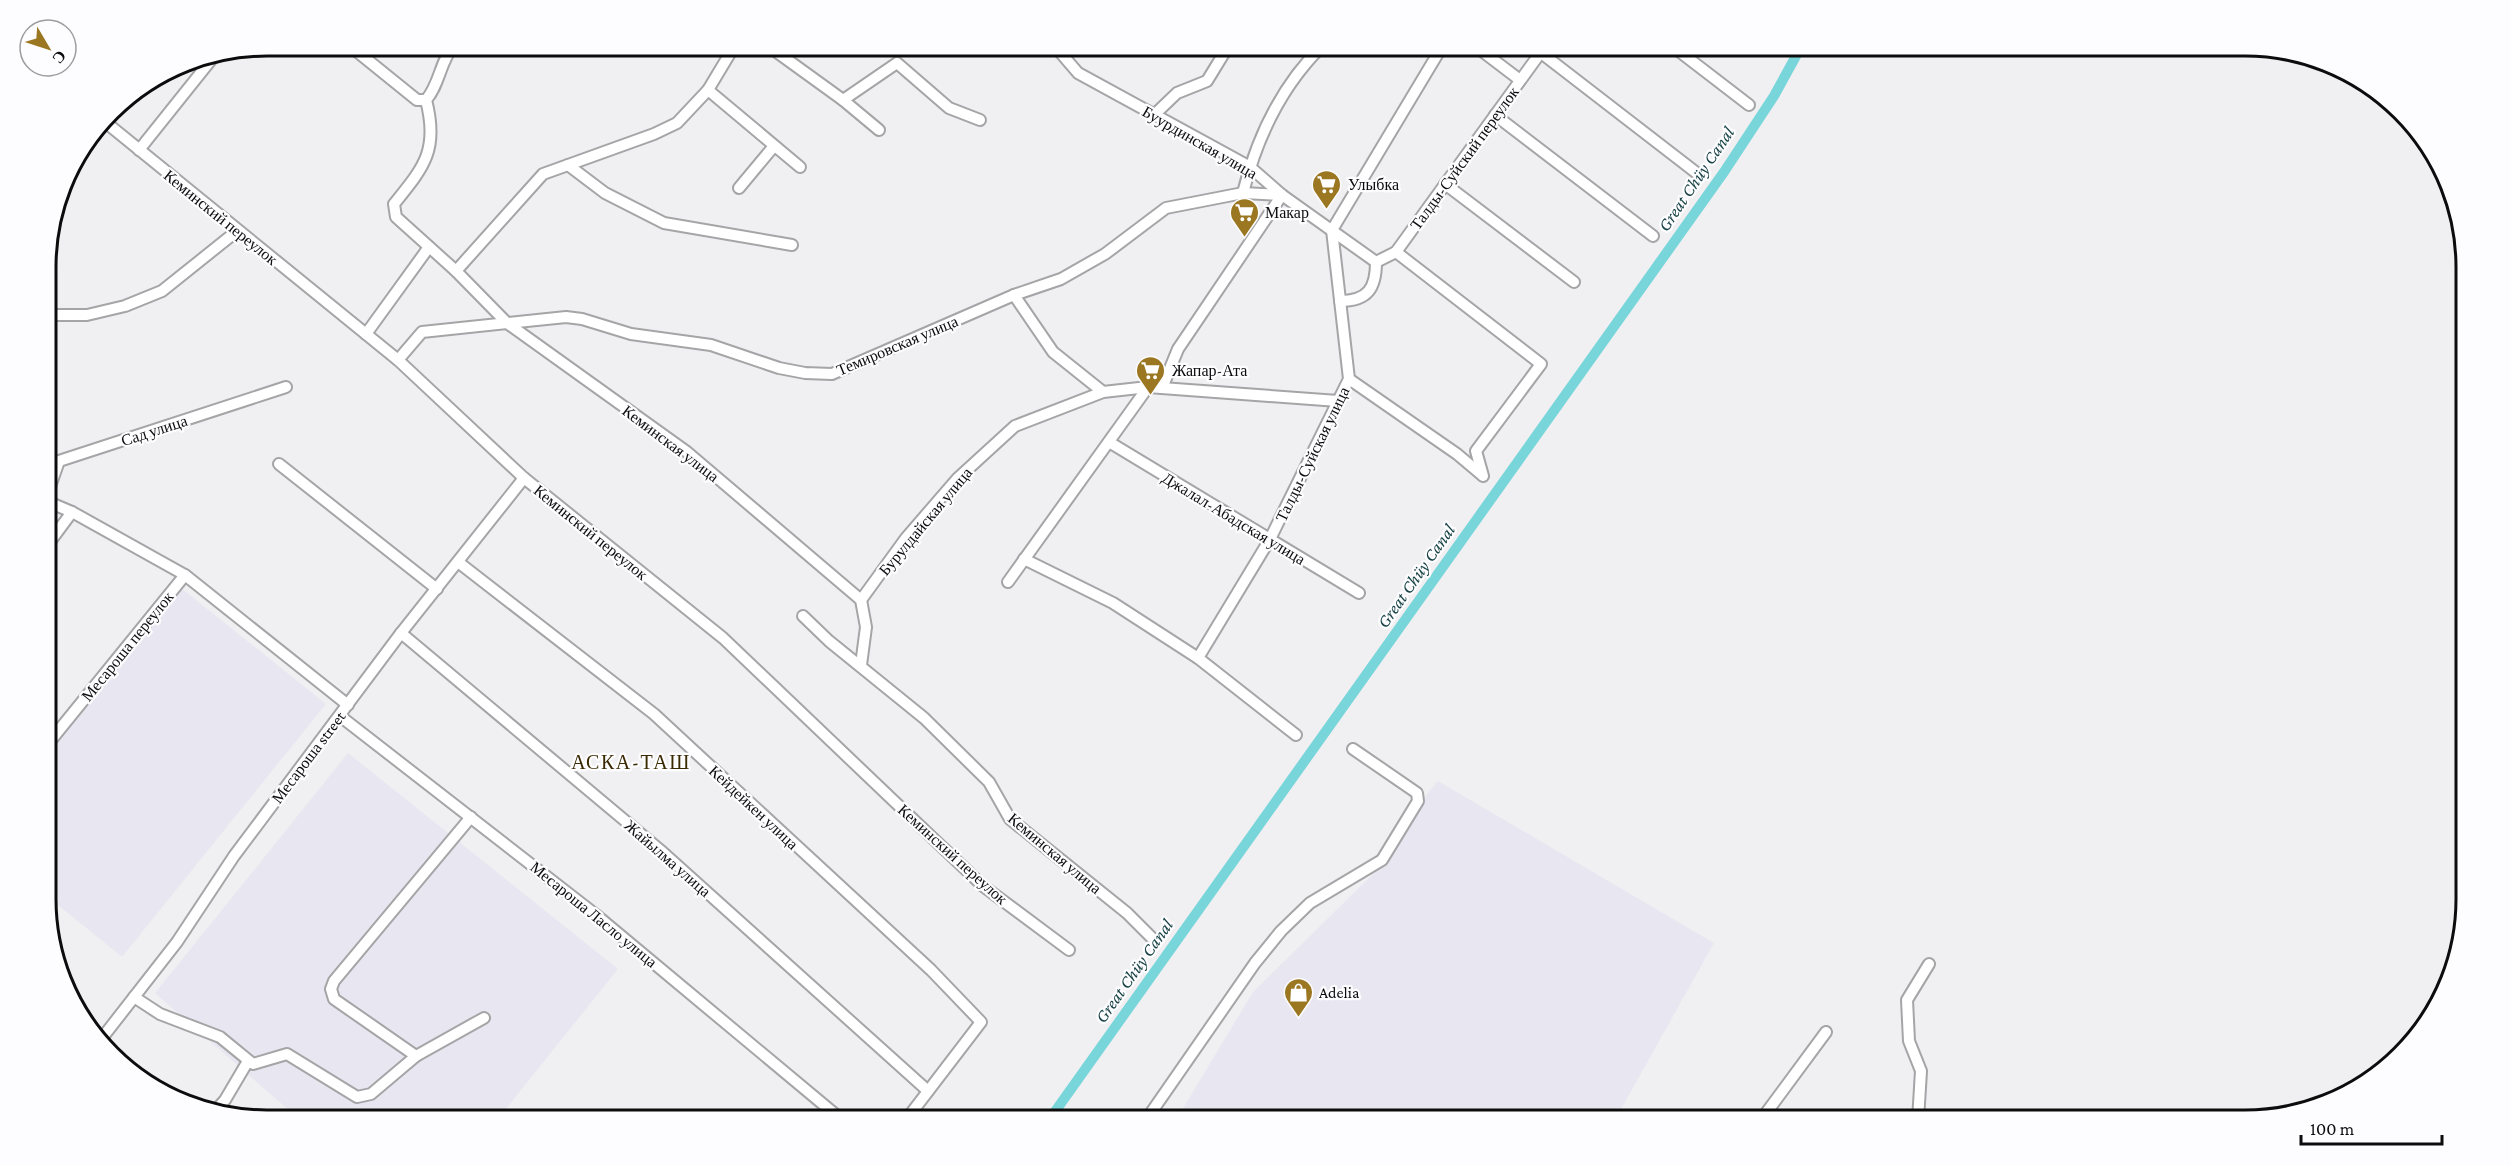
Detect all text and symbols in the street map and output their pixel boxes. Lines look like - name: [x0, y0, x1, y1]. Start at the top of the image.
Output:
- north arrow: [18, 18, 78, 78]
- text: С: [49, 47, 70, 67]
- street label: Талды-Суйский переулок: [1407, 83, 1523, 234]
- street label: Буурдинская улица: [1139, 103, 1260, 183]
- water label: Great Chüy Canal: [1654, 123, 1739, 235]
- street label: Кеминский переулок: [160, 166, 281, 269]
- supermarket icon: Улыбка: [1311, 168, 1343, 210]
- place label: Улыбка: [1348, 176, 1399, 193]
- supermarket icon: Макар: [1228, 196, 1260, 238]
- place label: Макар: [1265, 204, 1309, 222]
- street label: Темировская улица: [834, 312, 961, 380]
- supermarket icon: Жапар-Ата: [1135, 354, 1167, 396]
- place label: Жапар-Ата: [1172, 362, 1247, 380]
- street label: Талды-Суйская улица: [1272, 384, 1353, 525]
- street label: Кеминская улица: [619, 402, 722, 486]
- street label: Сад улица: [119, 412, 190, 450]
- street label: Бурулдайская улица: [875, 464, 976, 579]
- street label: Джалал-Абадская улица: [1159, 469, 1308, 569]
- street label: Кеминский переулок: [530, 481, 651, 584]
- water label: Great Chüy Canal: [1373, 520, 1459, 632]
- street label: Месароша переулок: [78, 588, 178, 705]
- street label: Месароша street: [268, 707, 350, 807]
- district label: АСКА-ТАШ: [571, 751, 691, 773]
- street label: Кейдейкен улица: [705, 762, 802, 854]
- street label: Кеминский переулок: [894, 801, 1011, 909]
- street label: Кеминская улица: [1004, 810, 1105, 898]
- street label: Жайылма улица: [621, 817, 714, 901]
- street label: Месароша Ласло улица: [526, 858, 660, 971]
- water label: Great Chüy Canal: [1091, 915, 1177, 1027]
- shop icon: Adelia: [1282, 976, 1314, 1018]
- place label: Adelia: [1319, 984, 1360, 1001]
- scale bar: [2301, 1108, 2442, 1146]
- text: 100 m: [2310, 1119, 2355, 1139]

